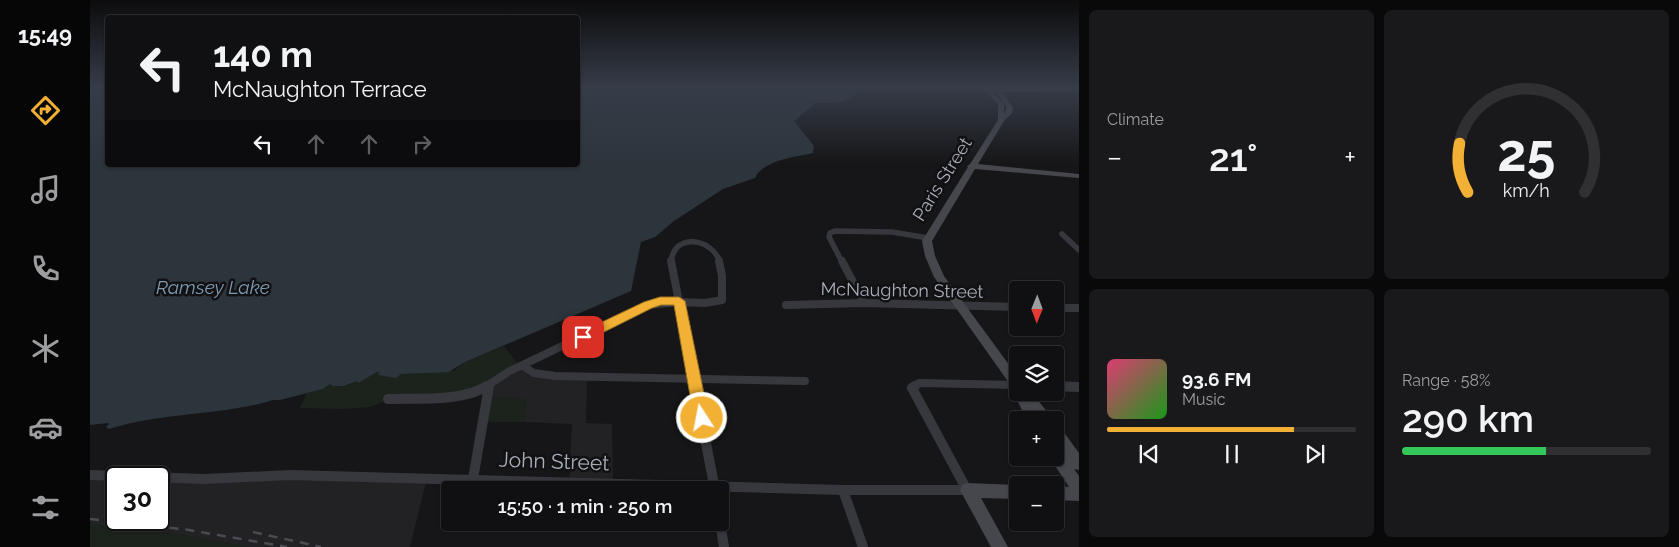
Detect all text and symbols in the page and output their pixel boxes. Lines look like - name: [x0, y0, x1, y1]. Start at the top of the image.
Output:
- text: 15:49: [18, 22, 72, 48]
- text: 140 m: [213, 34, 313, 75]
- icon: left: [130, 35, 195, 100]
- text: McNaughton Terrace: [213, 76, 427, 102]
- icon: directions: [28, 93, 63, 128]
- text: Climate: [1107, 110, 1164, 129]
- text: 25: [1497, 122, 1556, 183]
- icon: left: [249, 130, 277, 158]
- icon: ahead: [302, 130, 330, 158]
- icon: ahead: [355, 130, 383, 158]
- icon: right: [408, 130, 436, 158]
- street label: Paris Street: [908, 133, 976, 225]
- text: 21°: [1209, 135, 1257, 180]
- text: −: [1107, 141, 1122, 174]
- text: +: [1344, 141, 1356, 174]
- icon: music: [28, 172, 63, 207]
- text: km/h: [1503, 180, 1550, 201]
- icon: phone: [28, 251, 63, 286]
- water label: Ramsey Lake: [156, 276, 270, 298]
- street label: McNaughton Street: [820, 278, 984, 302]
- north arrow: [1009, 281, 1064, 336]
- map controls: [1009, 281, 1064, 531]
- pin: [562, 316, 604, 358]
- icon: arrive: [569, 323, 597, 351]
- icon: climate: [28, 331, 63, 366]
- button: layers: [1009, 346, 1064, 401]
- text: 93.6 FM: [1182, 368, 1252, 390]
- text: Range · 58%: [1402, 371, 1490, 390]
- text: Music: [1182, 390, 1226, 409]
- position arrow: [675, 391, 727, 443]
- text: 290 km: [1402, 396, 1534, 441]
- icon: car: [28, 410, 63, 445]
- button: +: [1009, 411, 1064, 466]
- icon: previous: [1135, 440, 1163, 468]
- icon: pause: [1218, 440, 1246, 468]
- icon: next: [1301, 440, 1329, 468]
- street label: John Street: [498, 447, 610, 475]
- speed limit sign: 30: [105, 466, 170, 531]
- button: −: [1009, 476, 1064, 531]
- icon: filters: [28, 490, 63, 525]
- text: 15:50 · 1 min · 250 m: [498, 495, 672, 517]

